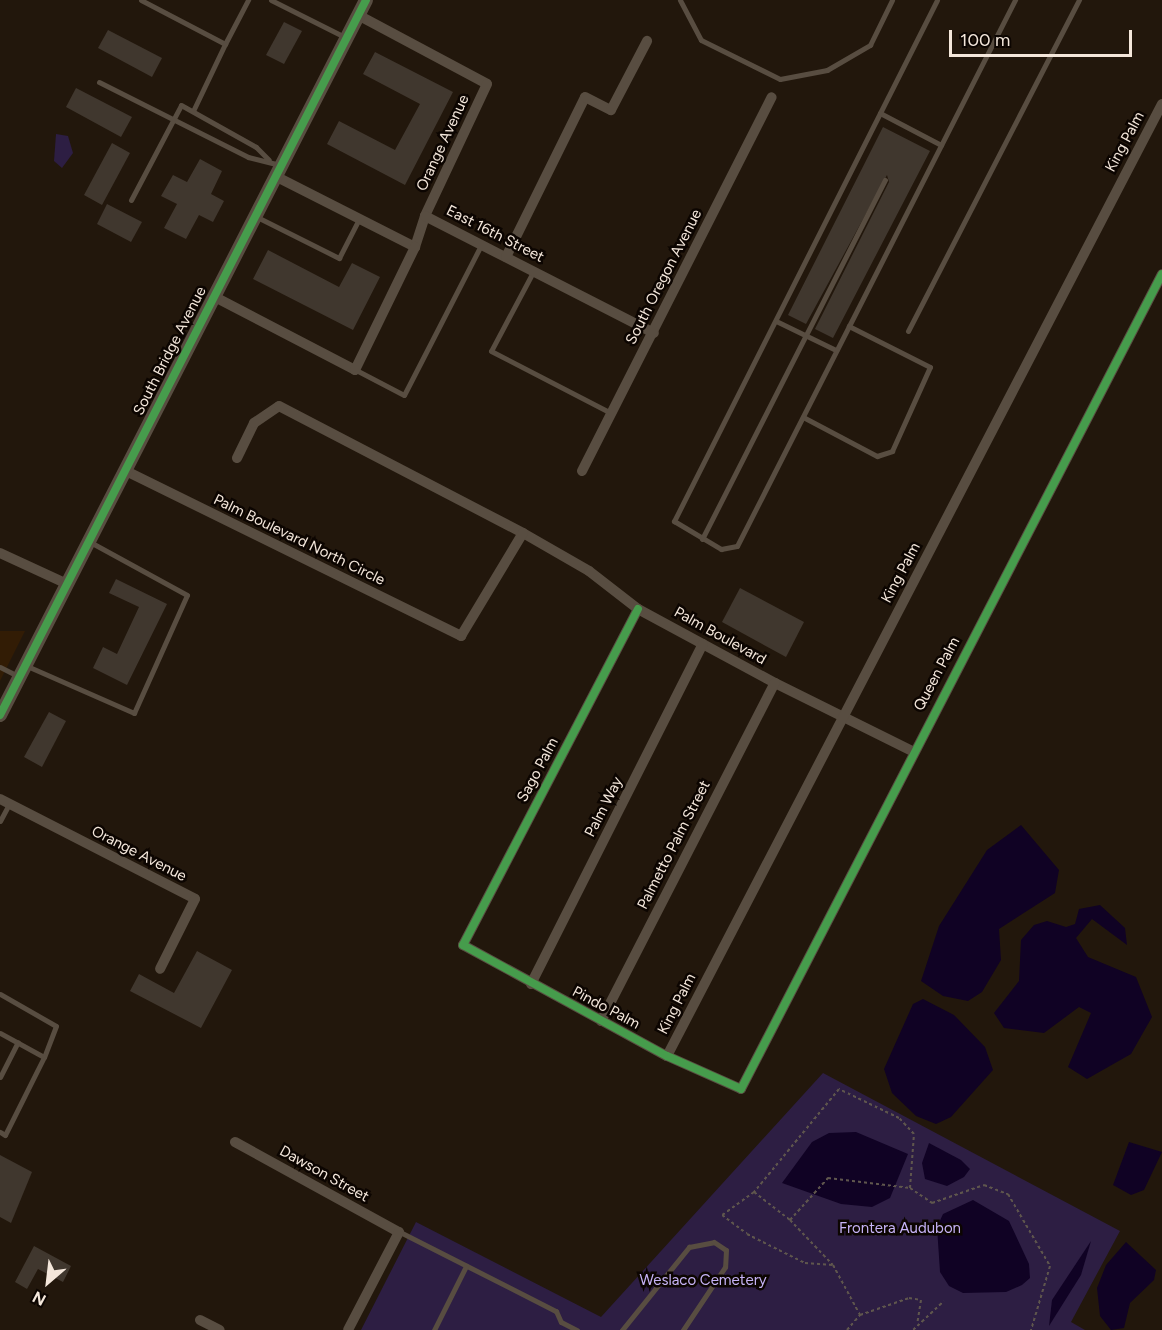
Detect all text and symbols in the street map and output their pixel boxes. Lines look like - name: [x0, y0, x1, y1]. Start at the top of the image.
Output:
- scale bar: [952, 18, 1135, 56]
- text: 100 m: [960, 29, 1010, 51]
- street label: Orange Avenue: [413, 92, 473, 194]
- street label: King Palm: [1102, 109, 1148, 175]
- street label: East 16th Street: [443, 202, 547, 266]
- street label: South Oregon Avenue: [622, 206, 706, 348]
- street label: South Bridge Avenue: [130, 284, 210, 418]
- street label: Palm Boulevard North Circle: [210, 491, 388, 589]
- street label: King Palm: [878, 540, 924, 606]
- street label: Palm Boulevard: [671, 603, 769, 669]
- street label: Queen Palm: [910, 634, 964, 714]
- street label: Sago Palm: [514, 735, 562, 805]
- street label: Palm Way: [581, 774, 627, 840]
- street label: Palmetto Palm Street: [634, 778, 714, 912]
- street label: Orange Avenue: [89, 822, 189, 886]
- street label: King Palm: [654, 971, 700, 1037]
- street label: Pindo Palm: [569, 983, 643, 1033]
- street label: Dawson Street: [276, 1142, 372, 1206]
- park label: Frontera Audubon: [839, 1220, 961, 1238]
- north arrow: [18, 1252, 78, 1312]
- park label: Weslaco Cemetery: [639, 1272, 767, 1290]
- text: N: [29, 1287, 49, 1310]

